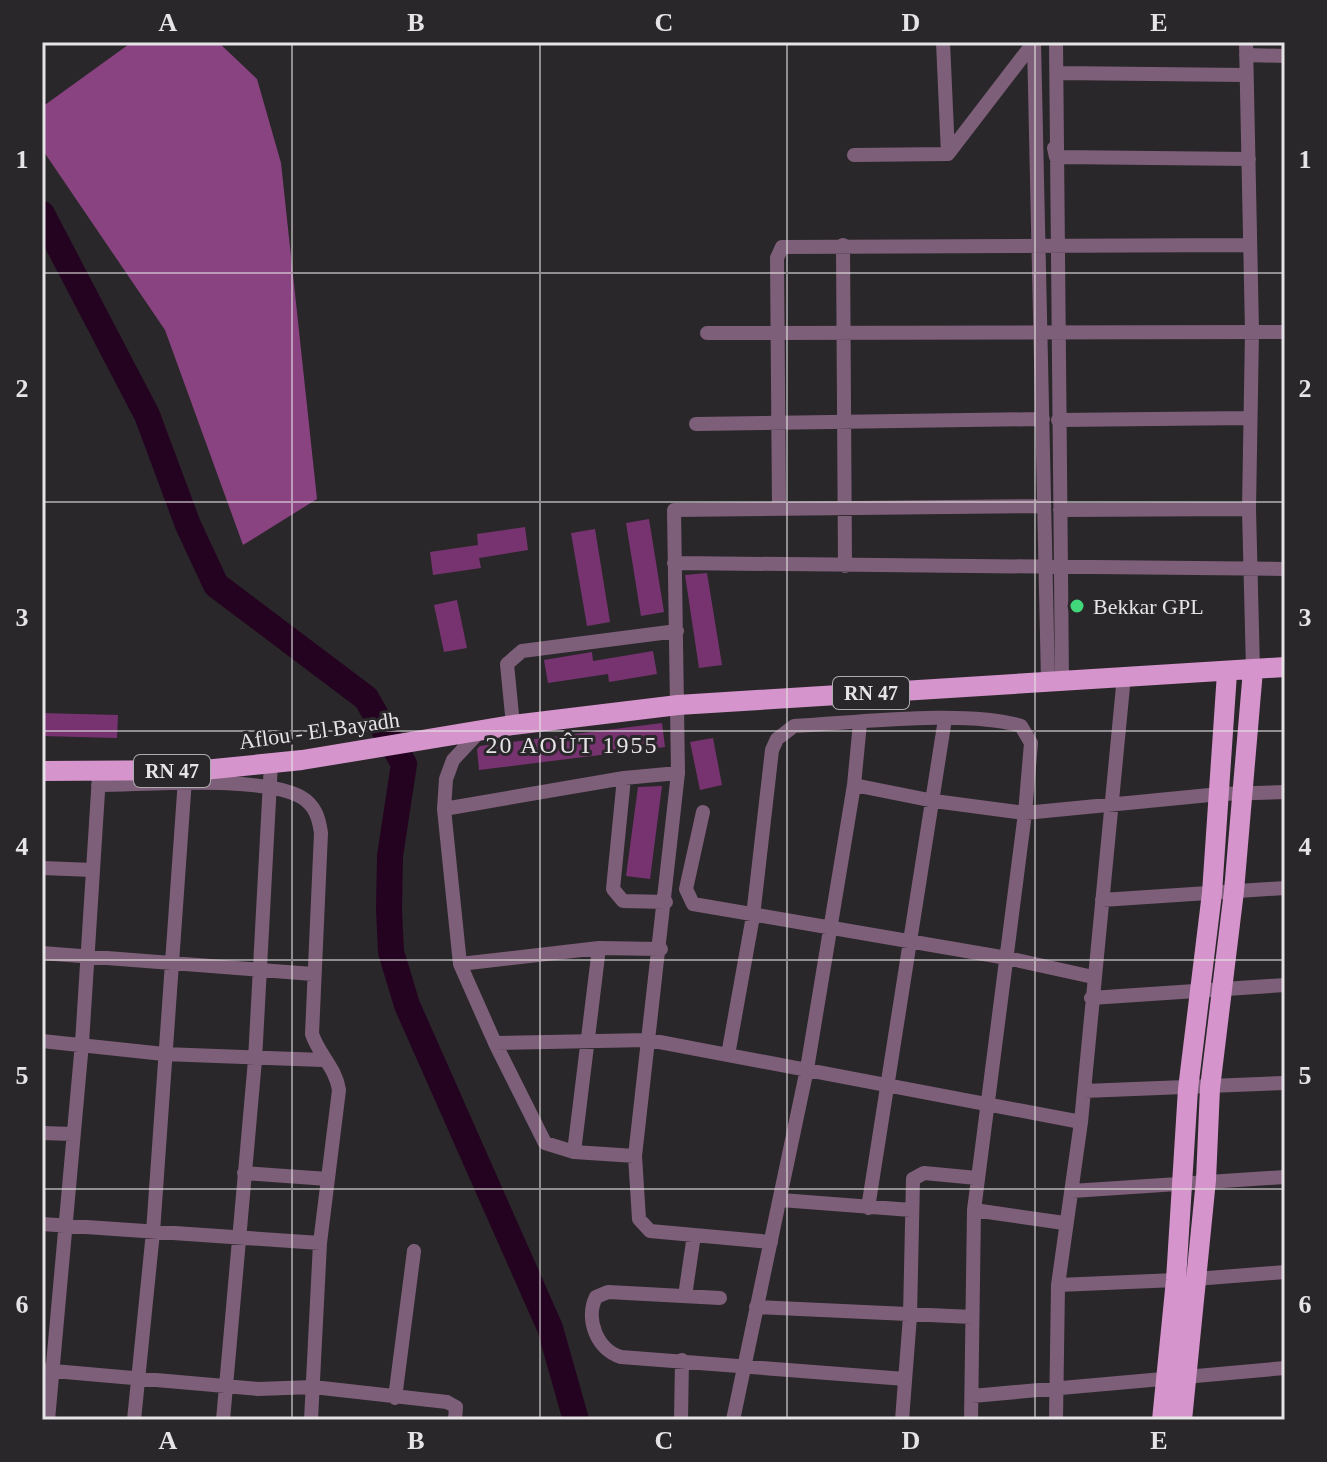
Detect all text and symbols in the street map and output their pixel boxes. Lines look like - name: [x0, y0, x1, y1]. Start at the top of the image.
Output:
- text: A: [159, 8, 178, 37]
- text: B: [407, 8, 425, 37]
- text: C: [655, 8, 673, 37]
- text: D: [902, 8, 920, 37]
- text: E: [1150, 8, 1168, 37]
- text: 1: [16, 145, 29, 174]
- text: 1: [1299, 145, 1312, 174]
- text: 2: [16, 374, 29, 403]
- text: 2: [1299, 374, 1312, 403]
- place label: Bekkar GPL: [1093, 594, 1204, 619]
- marker: Bekkar GPL: [1068, 597, 1086, 615]
- text: 3: [16, 603, 29, 632]
- text: 3: [1299, 603, 1312, 632]
- road number: RN 47: [833, 677, 909, 709]
- street label: Aflou - El Bayadh: [237, 707, 401, 754]
- district label: 20 AOÛT 1955: [486, 732, 658, 758]
- road number: RN 47: [134, 755, 210, 787]
- text: 4: [16, 832, 29, 861]
- text: 4: [1299, 832, 1312, 861]
- text: 5: [16, 1061, 29, 1090]
- text: 5: [1299, 1061, 1312, 1090]
- text: 6: [16, 1290, 29, 1319]
- text: 6: [1299, 1290, 1312, 1319]
- text: A: [159, 1426, 178, 1455]
- text: B: [407, 1426, 425, 1455]
- text: C: [655, 1426, 673, 1455]
- text: D: [902, 1426, 920, 1455]
- text: E: [1150, 1426, 1168, 1455]

